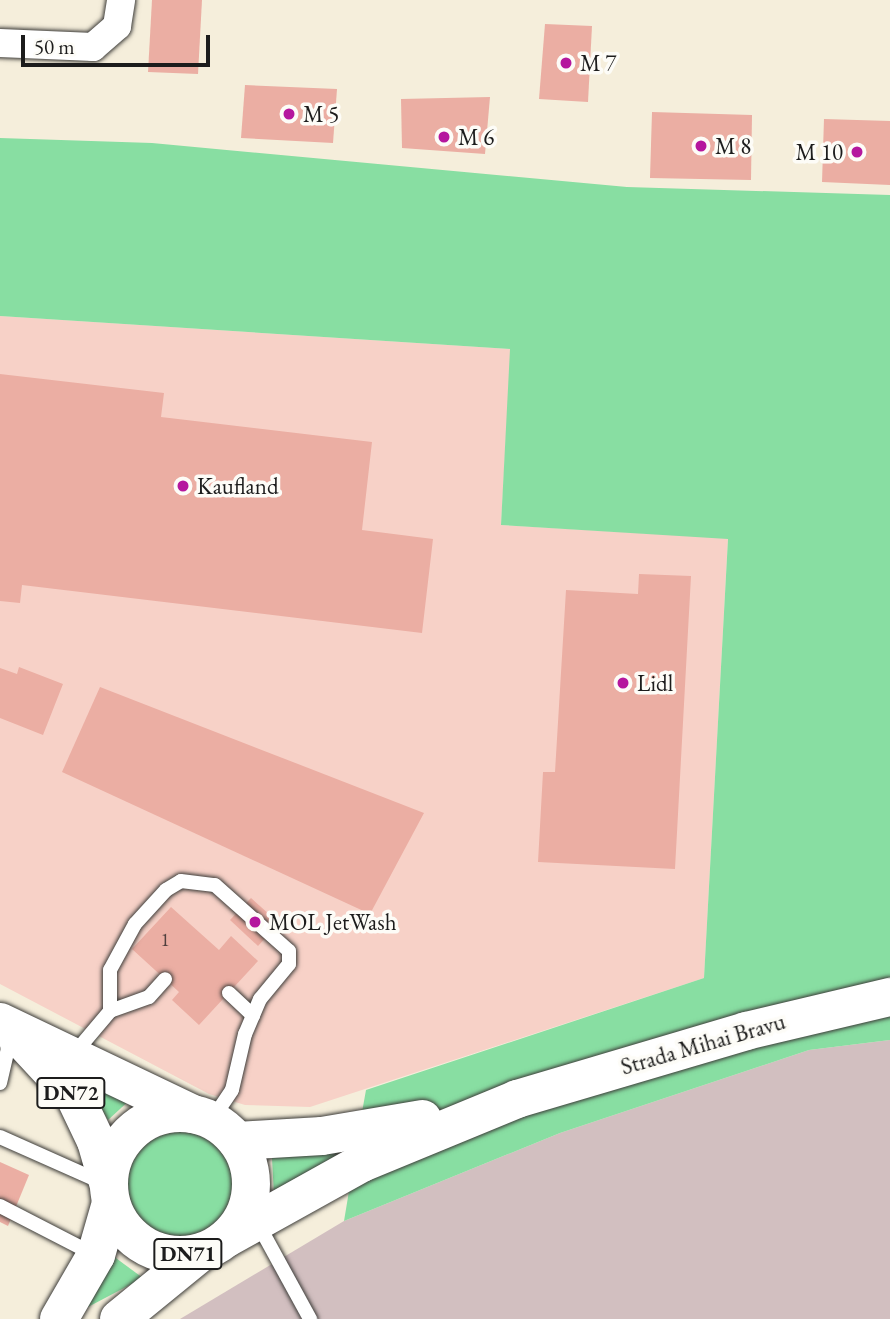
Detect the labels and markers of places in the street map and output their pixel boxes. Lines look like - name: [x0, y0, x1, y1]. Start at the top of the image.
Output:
- place label: M 7: [580, 49, 616, 77]
- marker: M 7: [558, 55, 574, 71]
- place label: M 5: [303, 100, 339, 128]
- marker: M 5: [281, 106, 297, 122]
- place label: M 6: [458, 123, 494, 151]
- marker: M 6: [436, 129, 452, 145]
- place label: M 8: [715, 132, 751, 160]
- marker: M 8: [693, 138, 709, 154]
- place label: M 10: [796, 138, 843, 166]
- marker: M 10: [849, 144, 865, 160]
- place label: Kaufland: [197, 472, 279, 500]
- marker: Kaufland: [175, 478, 191, 494]
- place label: Lidl: [637, 669, 673, 697]
- marker: Lidl: [615, 675, 631, 691]
- place label: MOL JetWash: [269, 908, 397, 936]
- marker: MOL JetWash: [247, 914, 263, 930]

